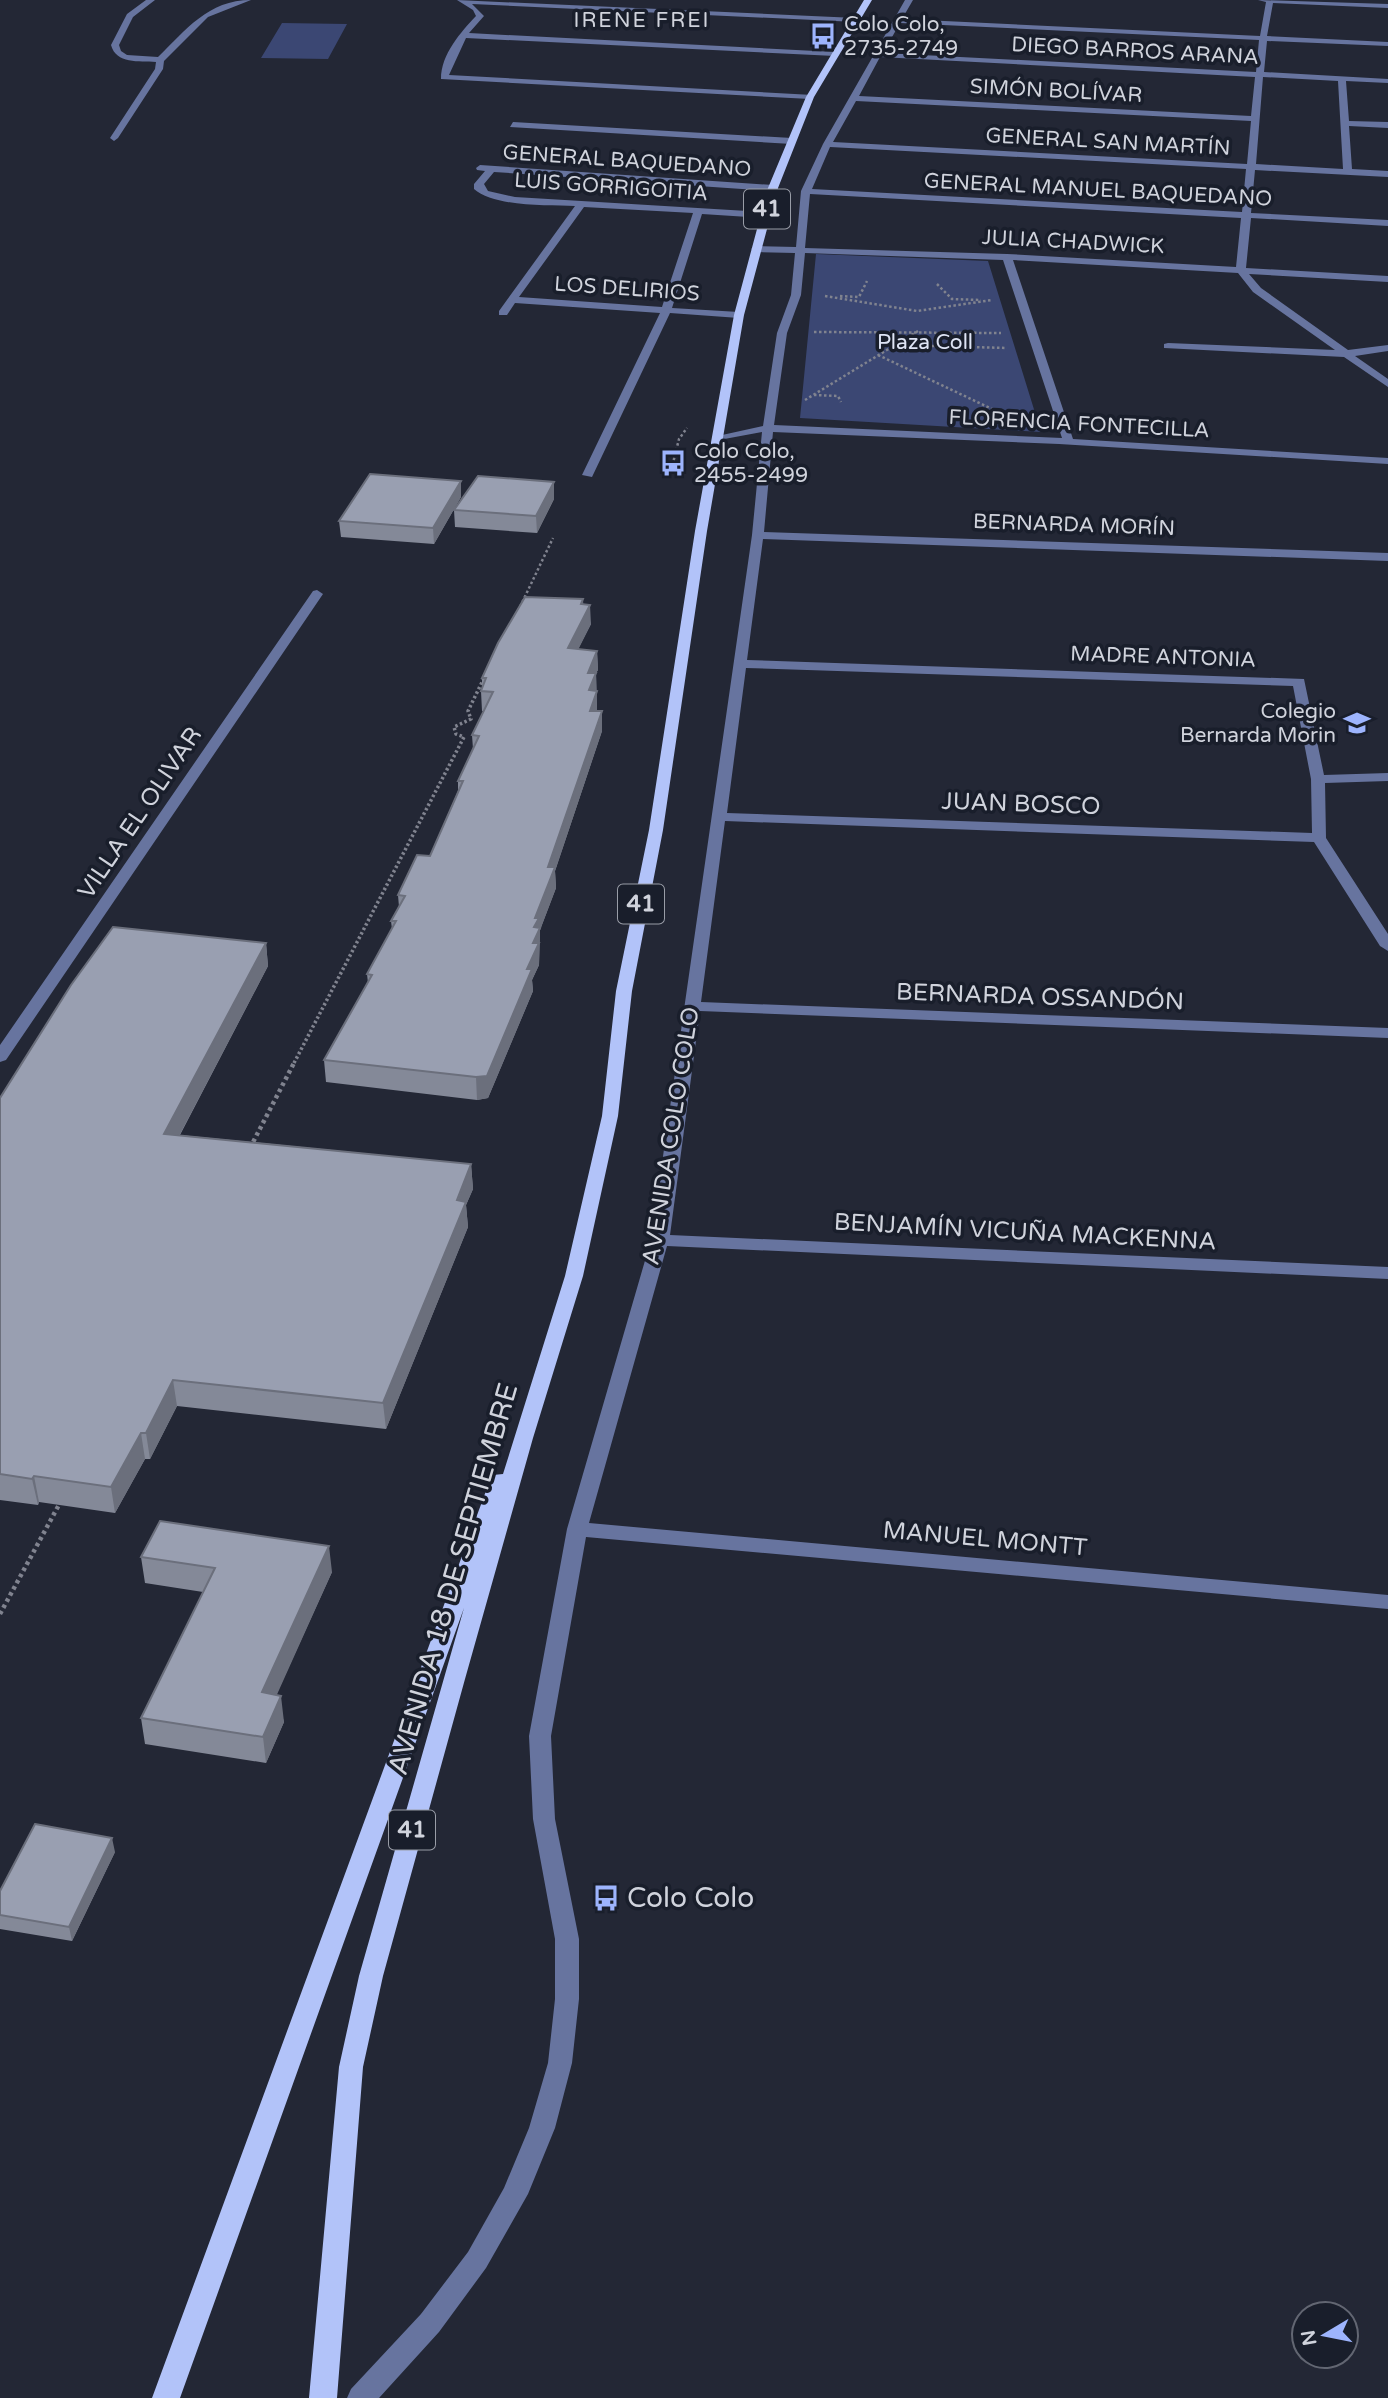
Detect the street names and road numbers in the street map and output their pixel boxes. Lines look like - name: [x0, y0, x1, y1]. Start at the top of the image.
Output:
- street label: DIEGO BARROS ARANA: [1011, 32, 1259, 70]
- street label: SIMÓN BOLÍVAR: [969, 74, 1143, 108]
- street label: GENERAL SAN MARTÍN: [985, 123, 1231, 161]
- street label: GENERAL BAQUEDANO: [502, 140, 752, 182]
- street label: LUIS GORRIGOITIA: [513, 168, 709, 206]
- street label: GENERAL MANUEL BAQUEDANO: [923, 168, 1273, 212]
- road number: 41: [744, 190, 790, 229]
- street label: JULIA CHADWICK: [981, 225, 1165, 259]
- street label: LOS DELIRIOS: [553, 271, 701, 307]
- street label: FLORENCIA FONTECILLA: [948, 405, 1210, 443]
- street label: BERNARDA MORÍN: [973, 509, 1175, 541]
- street label: MADRE ANTONIA: [1070, 641, 1256, 673]
- street label: VILLA EL OLIVAR: [72, 722, 208, 904]
- street label: JUAN BOSCO: [941, 787, 1101, 821]
- road number: 41: [618, 884, 664, 923]
- street label: BERNARDA OSSANDÓN: [896, 976, 1185, 1017]
- street label: AVENIDA COLO COLO: [636, 1005, 706, 1267]
- street label: BENJAMÍN VICUÑA MACKENNA: [833, 1207, 1217, 1257]
- street label: AVENIDA 18 DE SEPTIEMBRE: [381, 1379, 525, 1779]
- street label: MANUEL MONTT: [882, 1516, 1089, 1562]
- road number: 41: [389, 1811, 435, 1850]

